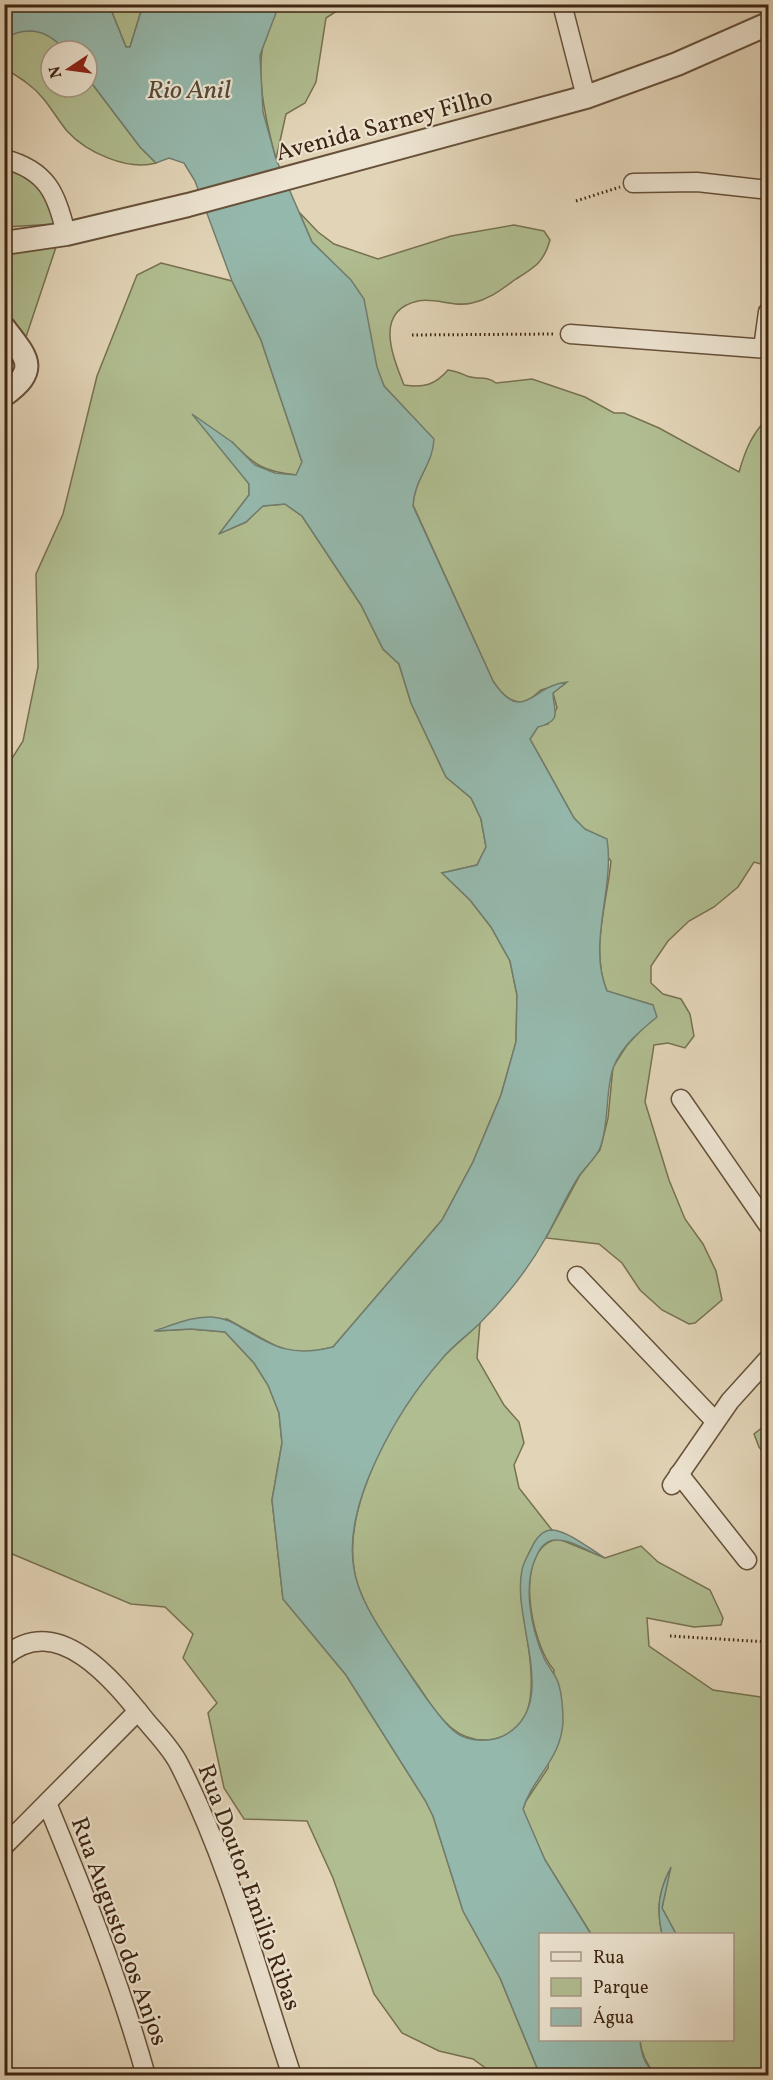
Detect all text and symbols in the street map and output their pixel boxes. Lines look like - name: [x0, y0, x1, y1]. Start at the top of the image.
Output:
- north arrow: [39, 39, 99, 99]
- text: N: [44, 63, 68, 80]
- water label: Rio Anil: [147, 73, 231, 109]
- street label: Avenida Sarney Filho: [272, 81, 497, 171]
- street label: Rua Doutor Emilio Ribas: [188, 1760, 309, 2016]
- street label: Rua Augusto dos Anjos: [61, 1813, 175, 2051]
- legend: [539, 1933, 734, 2041]
- text: Rua: [593, 1946, 624, 1971]
- text: Parque: [593, 1976, 648, 2001]
- text: Água: [593, 2006, 634, 2031]

